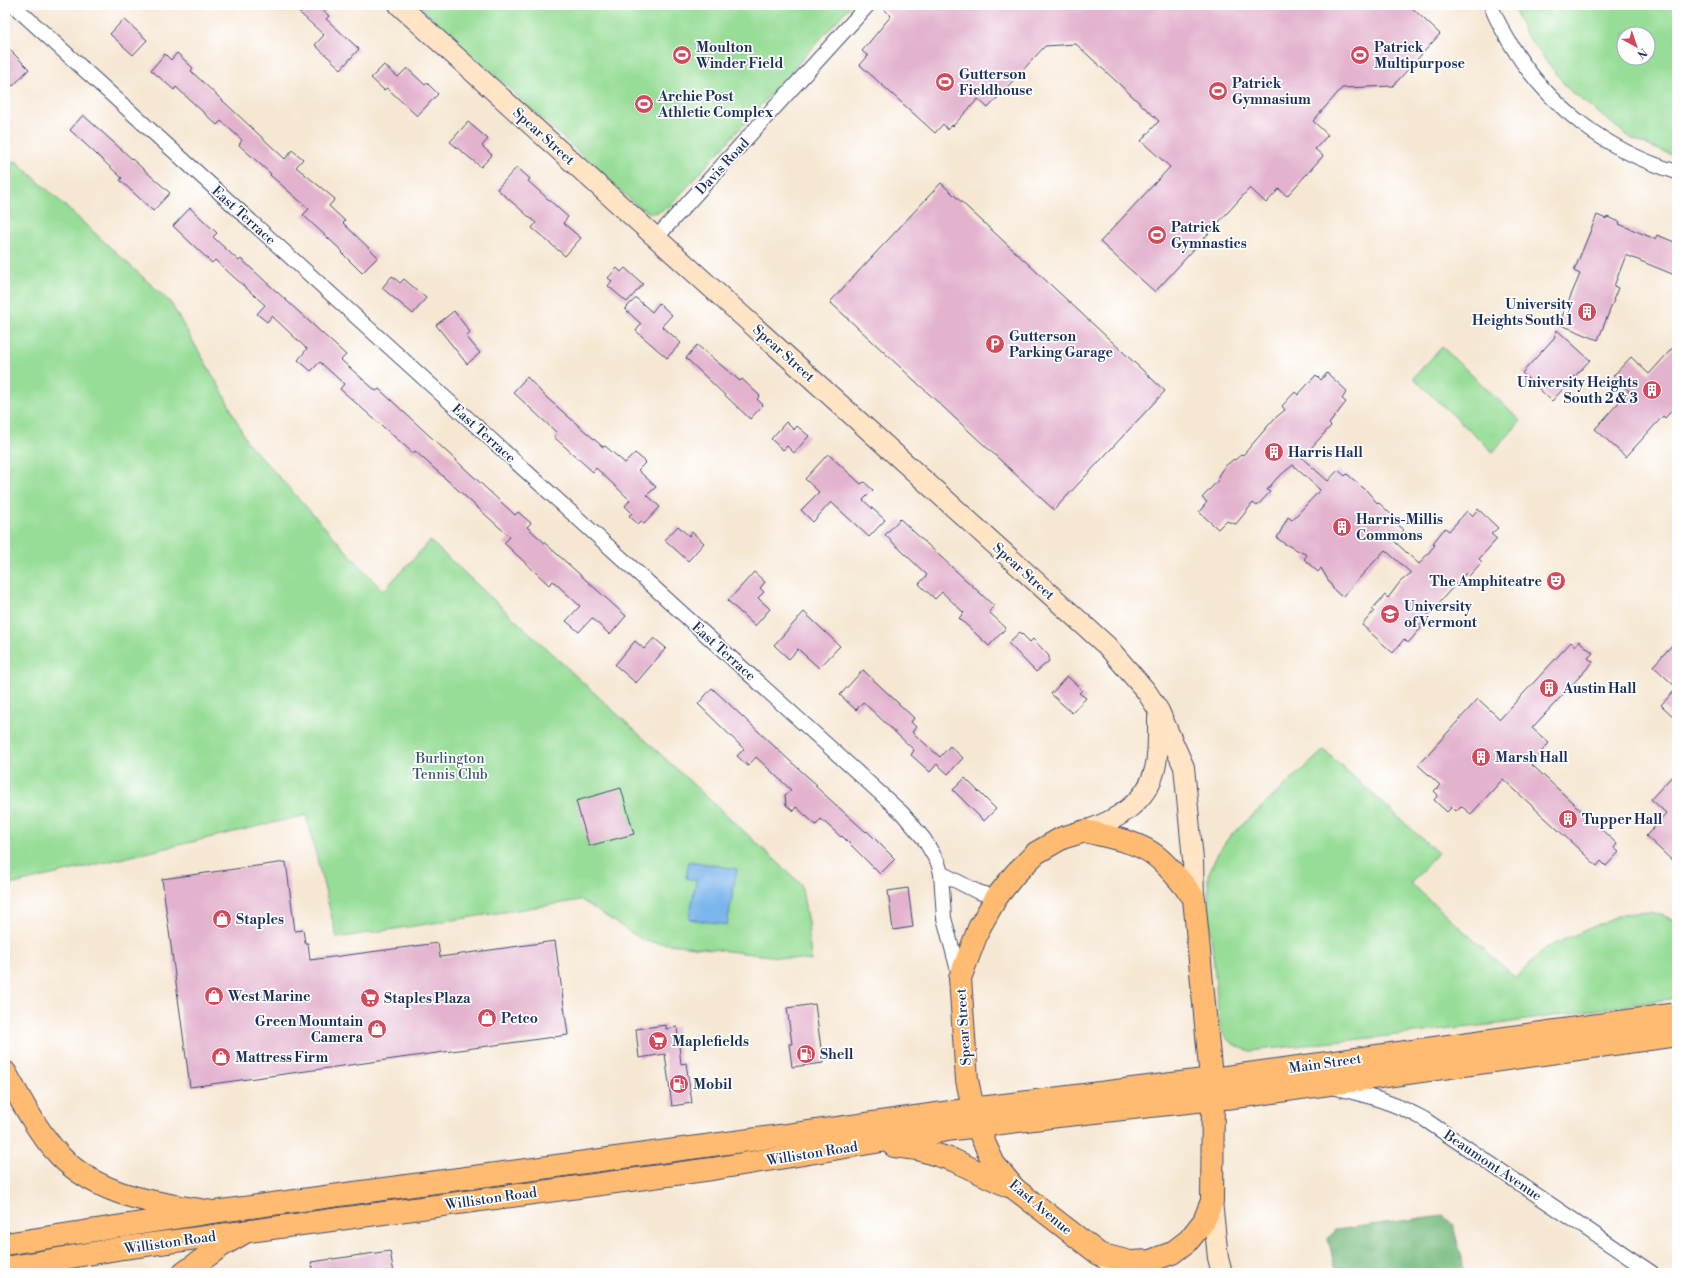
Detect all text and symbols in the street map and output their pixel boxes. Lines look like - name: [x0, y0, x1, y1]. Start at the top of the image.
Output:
- north arrow: [1616, 26, 1656, 66]
- place label: Moulton Winder Field: [695, 39, 783, 73]
- place label: Patrick Multipurpose: [1374, 39, 1466, 73]
- sports icon: Moulton Winder Field: [671, 44, 693, 66]
- sports icon: Patrick Multipurpose: [1349, 44, 1371, 66]
- text: N: [1634, 45, 1650, 61]
- place label: Gutterson Fieldhouse: [959, 66, 1033, 100]
- sports icon: Gutterson Fieldhouse: [934, 71, 956, 93]
- place label: Patrick Gymnasium: [1232, 75, 1311, 109]
- sports icon: Patrick Gymnasium: [1207, 80, 1229, 102]
- place label: Archie Post Athletic Complex: [657, 88, 774, 122]
- sports icon: Archie Post Athletic Complex: [633, 93, 655, 115]
- street label: Spear Street: [509, 104, 578, 169]
- street label: Davis Road: [692, 135, 754, 199]
- street label: East Terrace: [208, 182, 279, 249]
- place label: Patrick Gymnastics: [1171, 219, 1247, 253]
- sports icon: Patrick Gymnastics: [1146, 224, 1168, 246]
- place label: University Heights South 1: [1472, 296, 1574, 330]
- building icon: University Heights South 1: [1576, 301, 1598, 323]
- street label: Spear Street: [749, 321, 818, 386]
- place label: Gutterson Parking Garage: [1009, 328, 1114, 362]
- parking icon: Gutterson Parking Garage: [984, 333, 1006, 355]
- place label: University Heights South 2 & 3: [1517, 374, 1638, 408]
- building icon: University Heights South 2 & 3: [1641, 379, 1663, 401]
- street label: East Terrace: [448, 400, 519, 467]
- building icon: Harris Hall: [1263, 441, 1285, 463]
- place label: Harris Hall: [1288, 444, 1363, 462]
- place label: Harris-Millis Commons: [1356, 511, 1443, 545]
- building icon: Harris-Millis Commons: [1331, 516, 1353, 538]
- street label: Spear Street: [989, 539, 1058, 604]
- theatre icon: The Amphiteatre: [1545, 570, 1567, 592]
- place label: The Amphiteatre: [1430, 573, 1542, 591]
- place label: University of Vermont: [1404, 598, 1478, 632]
- school or university icon: University of Vermont: [1379, 603, 1401, 625]
- street label: East Terrace: [688, 618, 759, 685]
- building icon: Austin Hall: [1538, 677, 1560, 699]
- place label: Austin Hall: [1562, 680, 1637, 698]
- building icon: Marsh Hall: [1470, 746, 1492, 768]
- place label: Marsh Hall: [1495, 749, 1568, 767]
- park label: Burlington Tennis Club: [412, 750, 488, 784]
- building icon: Tupper Hall: [1557, 808, 1579, 830]
- place label: Tupper Hall: [1582, 811, 1663, 829]
- shop icon: Staples: [211, 908, 233, 930]
- place label: Staples: [236, 911, 284, 929]
- shop icon: West Marine: [203, 985, 225, 1007]
- supermarket icon: Staples Plaza: [359, 987, 381, 1009]
- place label: West Marine: [227, 988, 311, 1006]
- street label: Spear Street: [952, 988, 976, 1066]
- place label: Staples Plaza: [384, 990, 471, 1008]
- shop icon: Petco: [476, 1007, 498, 1029]
- place label: Petco: [501, 1010, 538, 1028]
- place label: Green Mountain Camera: [255, 1013, 363, 1047]
- shop icon: Green Mountain Camera: [366, 1018, 388, 1040]
- supermarket icon: Maplefields: [647, 1030, 669, 1052]
- place label: Maplefields: [672, 1033, 749, 1051]
- fuel station icon: Shell: [795, 1043, 817, 1065]
- shop icon: Mattress Firm: [210, 1046, 232, 1068]
- place label: Shell: [820, 1046, 854, 1064]
- place label: Mattress Firm: [235, 1049, 328, 1067]
- street label: Main Street: [1288, 1050, 1363, 1078]
- fuel station icon: Mobil: [668, 1073, 690, 1095]
- place label: Mobil: [693, 1076, 733, 1094]
- street label: Beaumont Avenue: [1439, 1126, 1545, 1205]
- street label: Williston Road: [764, 1138, 859, 1170]
- street label: East Avenue: [1005, 1176, 1076, 1239]
- street label: Williston Road: [443, 1184, 538, 1214]
- street label: Williston Road: [122, 1228, 217, 1258]

